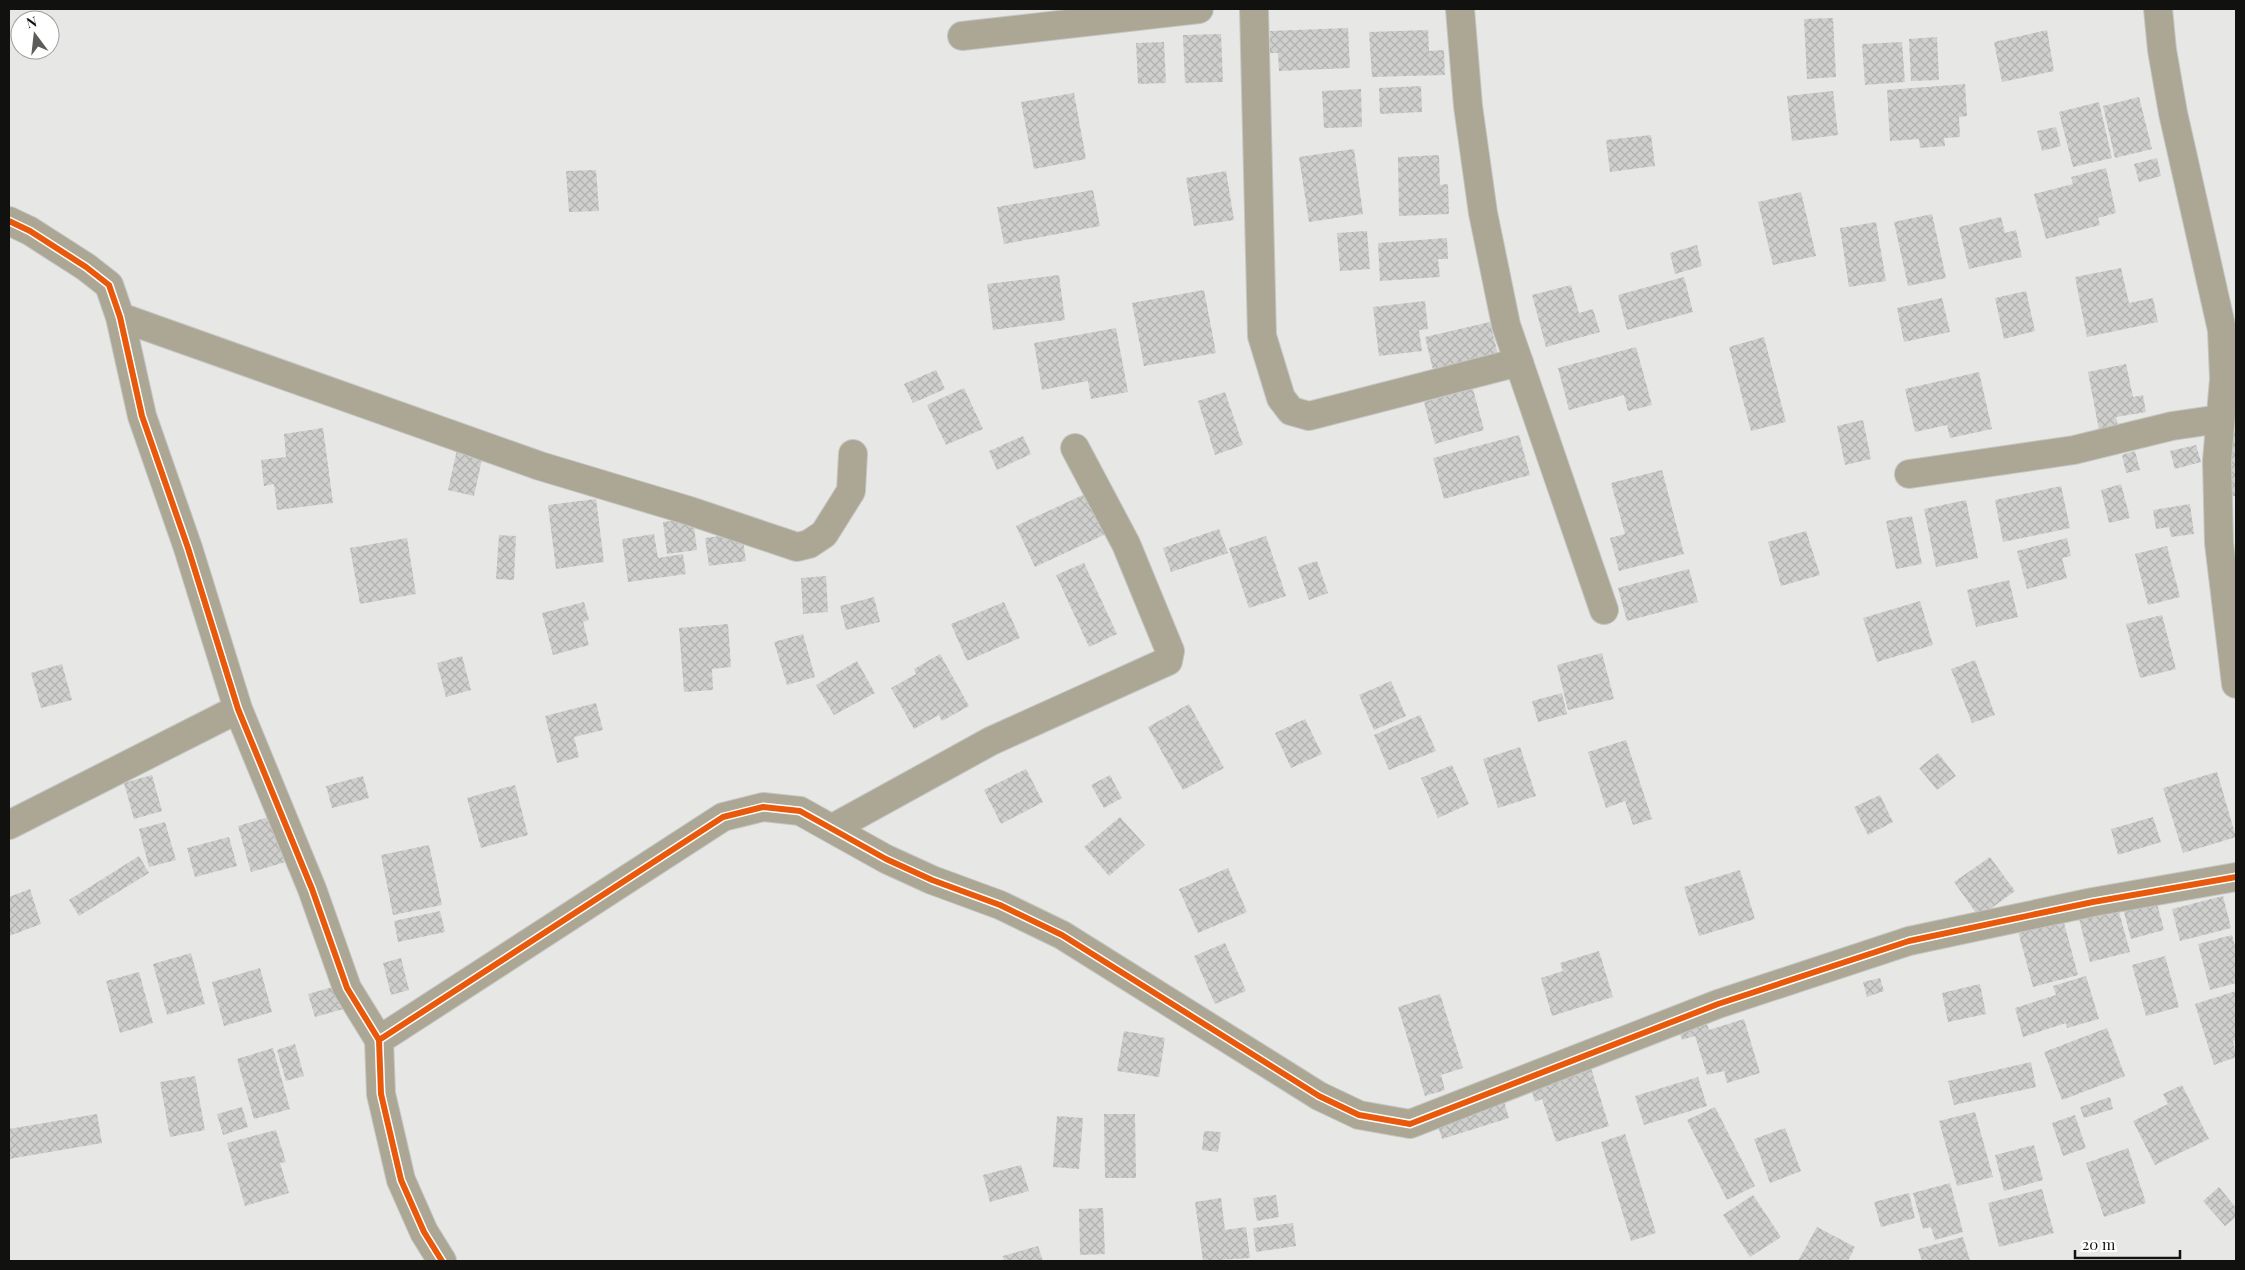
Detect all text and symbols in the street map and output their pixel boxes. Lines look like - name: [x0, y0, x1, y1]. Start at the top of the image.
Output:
- north arrow: [10, 10, 60, 60]
- text: N: [24, 11, 39, 32]
- scale bar: [2075, 1228, 2180, 1260]
- text: 20 m: [2082, 1234, 2116, 1254]

